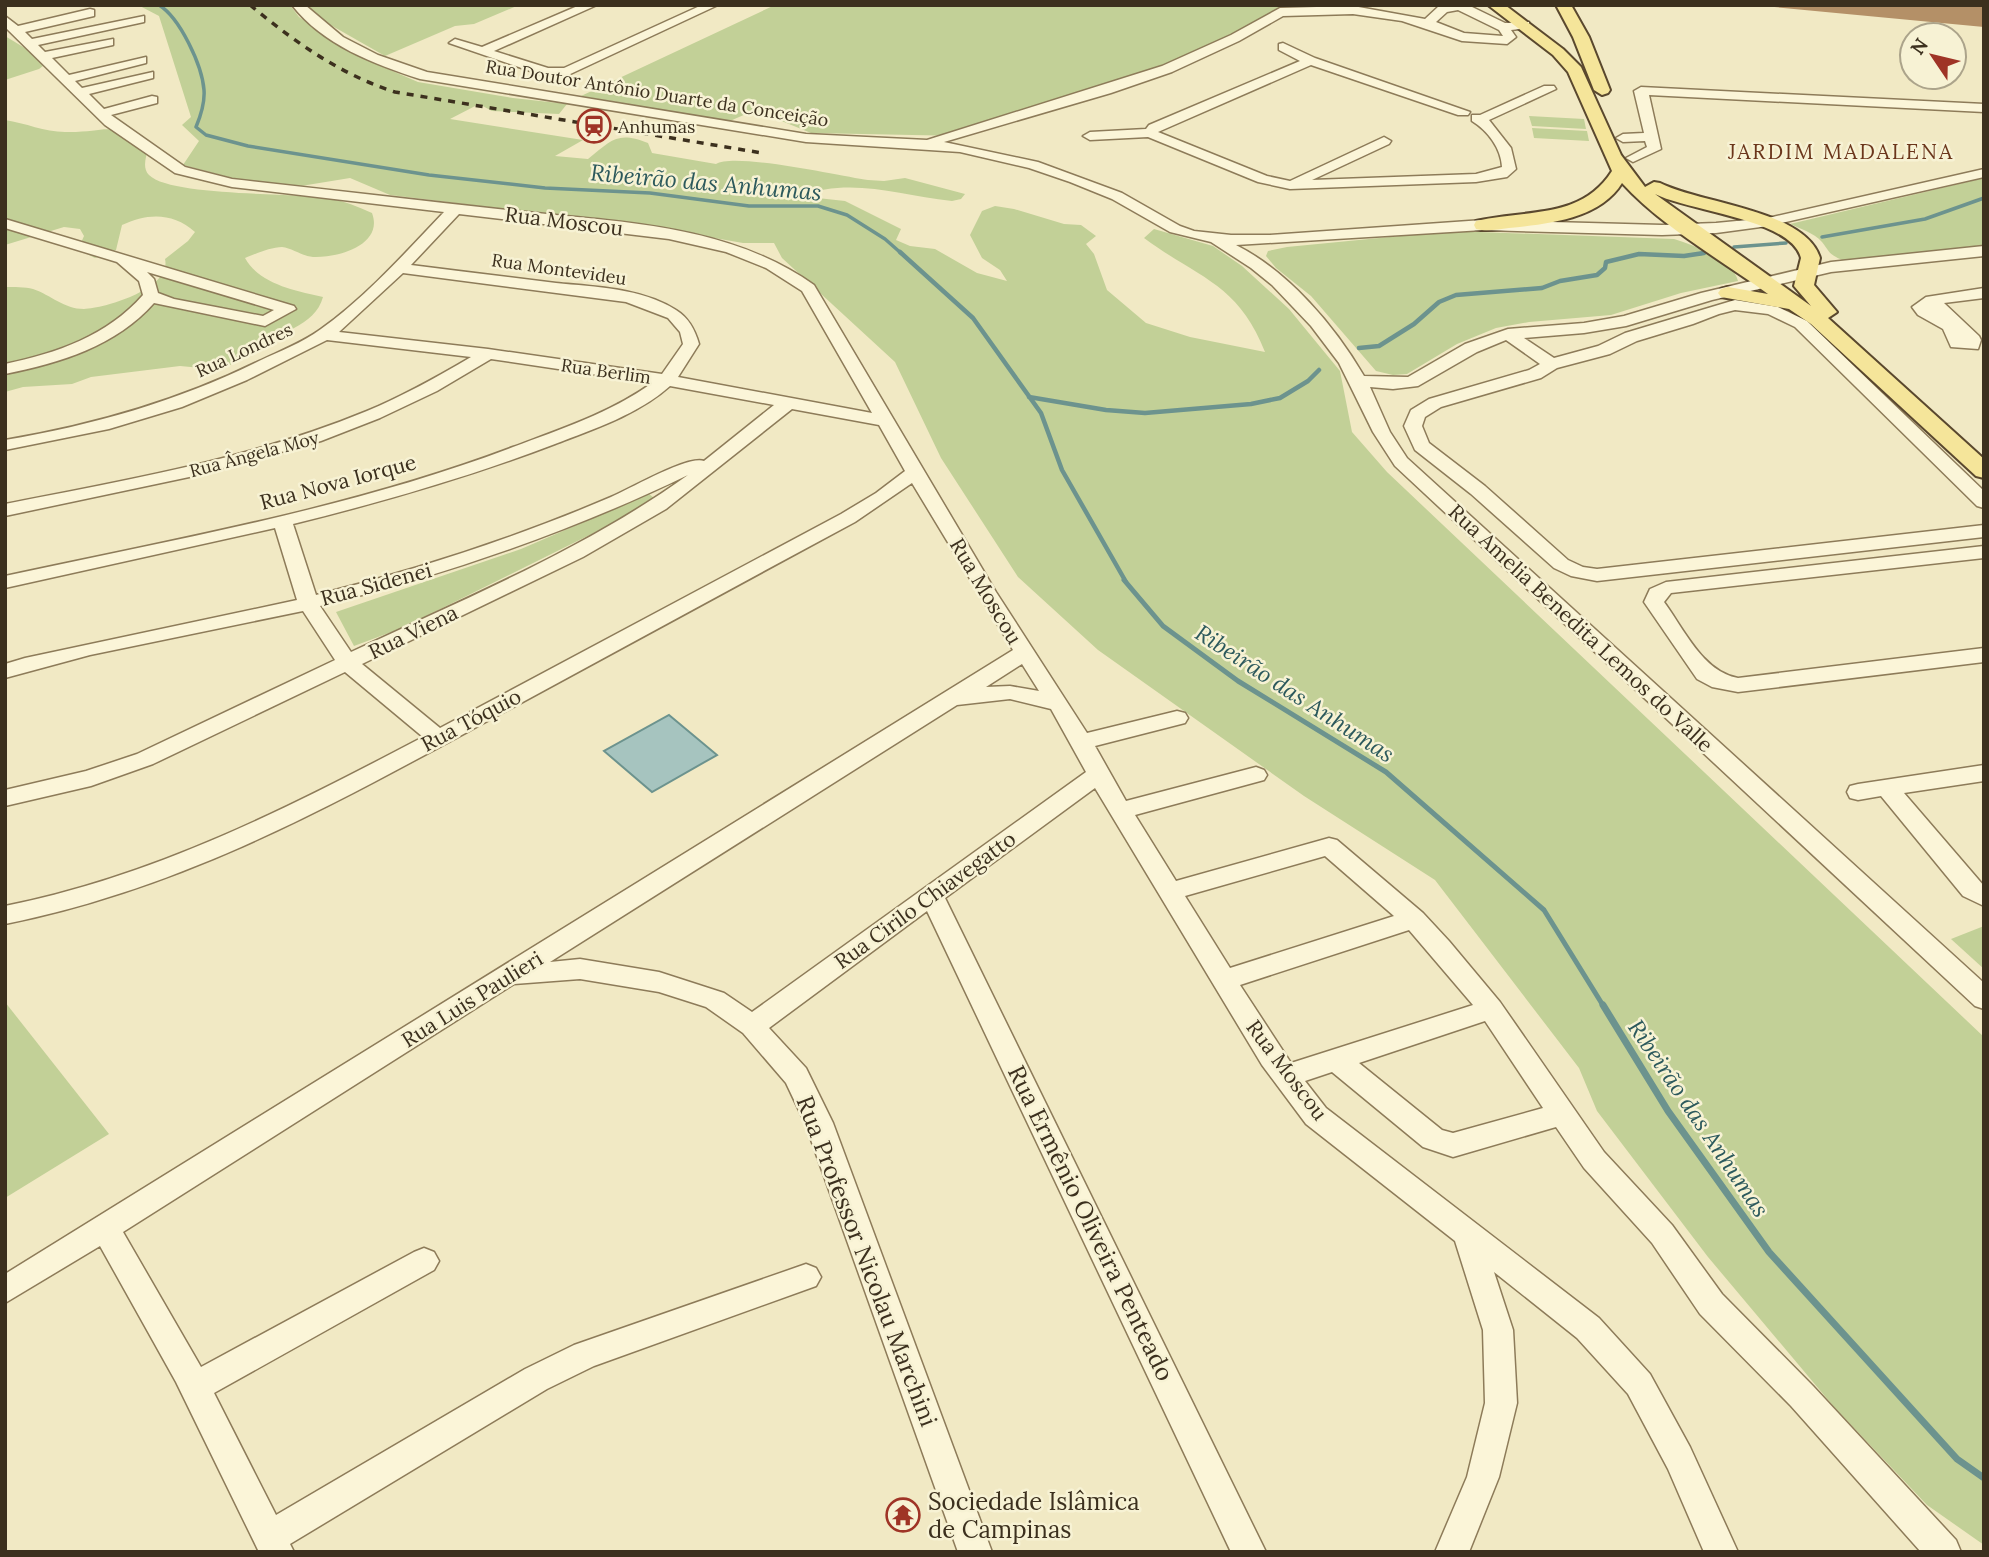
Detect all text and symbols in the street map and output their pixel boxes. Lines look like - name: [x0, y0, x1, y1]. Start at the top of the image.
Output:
- north arrow: [1898, 21, 1968, 91]
- text: N: [1905, 33, 1933, 59]
- street label: Rua Doutor Antônio Duarte da Conceição: [484, 55, 830, 131]
- station icon: Anhumas: [575, 107, 613, 145]
- place label: Anhumas: [617, 115, 695, 138]
- district label: JARDIM MADALENA: [1727, 138, 1954, 165]
- water label: Ribeirão das Anhumas: [589, 157, 823, 207]
- street label: Rua Moscou: [503, 200, 625, 242]
- street label: Rua Montevideu: [490, 248, 628, 290]
- street label: Rua Londres: [192, 318, 296, 382]
- street label: Rua Berlim: [559, 353, 653, 389]
- street label: Rua Ângela Moy: [187, 426, 322, 482]
- street label: Rua Nova Iorque: [257, 448, 419, 516]
- street label: Rua Amelia Benedita Lemos do Valle: [1443, 498, 1719, 758]
- street label: Rua Moscou: [944, 533, 1028, 649]
- street label: Rua Sidenei: [318, 556, 435, 612]
- street label: Rua Viena: [364, 599, 462, 665]
- water label: Ribeirão das Anhumas: [1190, 618, 1400, 768]
- street label: Rua Tóquio: [416, 682, 526, 758]
- street label: Rua Cirilo Chiavegatto: [829, 825, 1021, 975]
- street label: Rua Luis Paulieri: [396, 945, 548, 1053]
- street label: Rua Moscou: [1240, 1014, 1334, 1126]
- water label: Ribeirão das Anhumas: [1622, 1014, 1776, 1222]
- street label: Rua Ermênio Oliveira Penteado: [1001, 1060, 1181, 1386]
- street label: Rua Professor Nicolau Marchini: [790, 1091, 944, 1431]
- place label: Sociedade Islâmica de Campinas: [928, 1486, 1140, 1545]
- temple icon: Sociedade Islâmica de Campinas: [884, 1496, 922, 1534]

